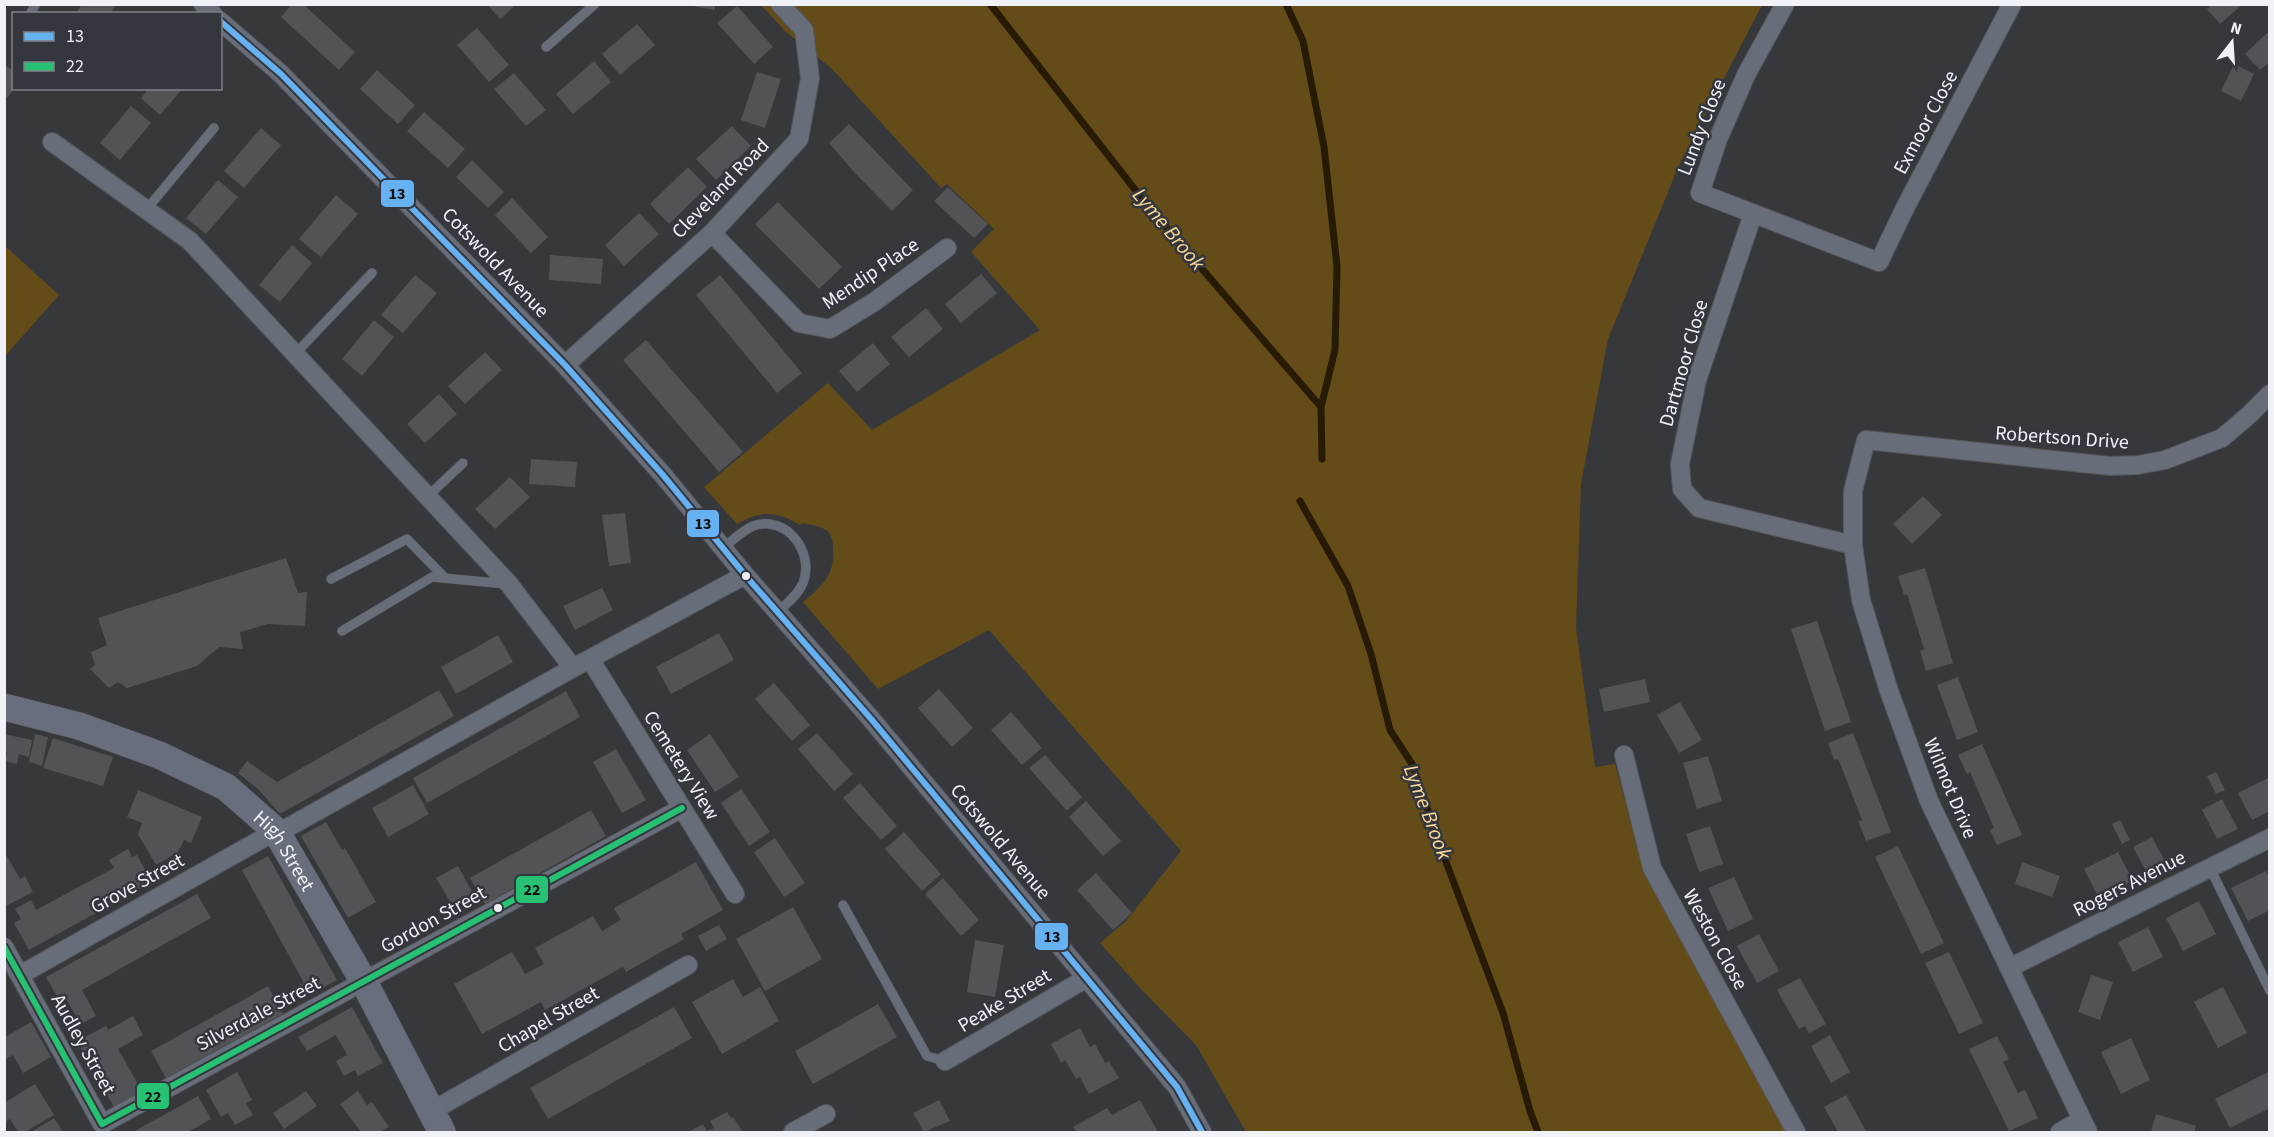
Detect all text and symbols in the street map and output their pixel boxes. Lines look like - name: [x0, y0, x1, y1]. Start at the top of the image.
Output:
- legend: [12, 12, 222, 90]
- north arrow: [2202, 12, 2262, 72]
- text: N: [2228, 17, 2244, 41]
- text: 13: [66, 24, 84, 49]
- text: 22: [66, 54, 84, 79]
- street label: Exmoor Close: [1887, 66, 1965, 179]
- street label: Lundy Close: [1671, 75, 1733, 180]
- street label: Cleveland Road: [666, 132, 776, 245]
- line badge: 13: [380, 179, 415, 208]
- water label: Lyme Brook: [1125, 181, 1213, 278]
- text: 13: [389, 183, 405, 205]
- street label: Cotswold Avenue: [435, 201, 555, 324]
- street label: Mendip Place: [816, 231, 925, 317]
- street label: Dartmoor Close: [1652, 296, 1715, 430]
- street label: Robertson Drive: [1994, 419, 2130, 457]
- line badge: 13: [686, 509, 720, 538]
- text: 13: [695, 513, 711, 535]
- unlabelled marker: [740, 570, 752, 582]
- street label: Cemetery View: [636, 705, 726, 826]
- street label: Wilmot Drive: [1916, 734, 1984, 843]
- water label: Lyme Brook: [1396, 760, 1460, 865]
- street label: Cotswold Avenue: [943, 778, 1057, 906]
- street label: High Street: [247, 804, 321, 897]
- street label: Rogers Avenue: [2068, 844, 2191, 924]
- street label: Grove Street: [86, 847, 190, 921]
- line badge: 22: [515, 875, 549, 904]
- street label: Gordon Street: [376, 879, 492, 960]
- text: 22: [524, 879, 540, 901]
- street label: Weston Close: [1676, 884, 1754, 995]
- unlabelled marker: [492, 902, 504, 914]
- line badge: 13: [1034, 922, 1069, 951]
- text: 13: [1044, 926, 1060, 948]
- street label: Peake Street: [953, 962, 1057, 1040]
- street label: Silverdale Street: [191, 969, 326, 1058]
- street label: Chapel Street: [493, 979, 604, 1060]
- street label: Audley Street: [44, 989, 122, 1100]
- line badge: 22: [136, 1082, 170, 1110]
- text: 22: [145, 1086, 161, 1108]

